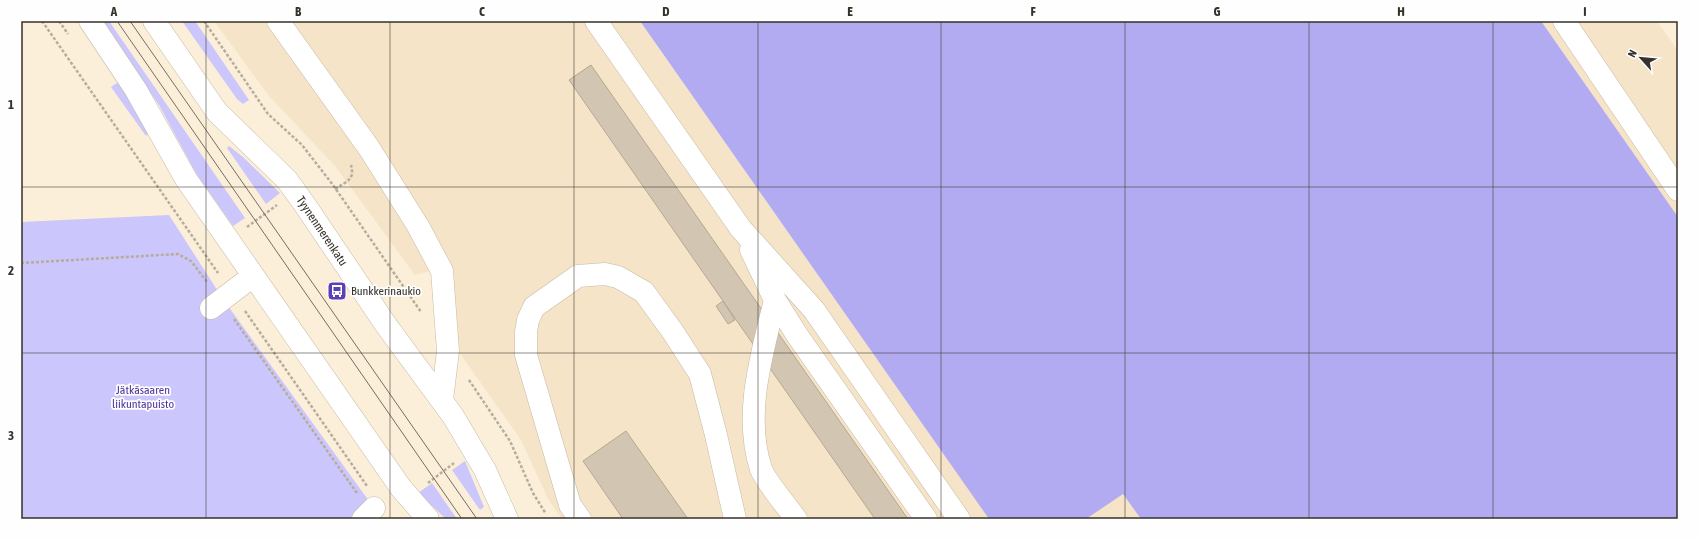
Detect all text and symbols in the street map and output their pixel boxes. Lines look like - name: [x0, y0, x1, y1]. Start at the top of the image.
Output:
- text: A: [110, 4, 118, 19]
- text: B: [295, 4, 302, 19]
- text: C: [479, 4, 485, 19]
- text: D: [662, 4, 670, 19]
- text: E: [847, 4, 853, 19]
- text: F: [1030, 4, 1036, 19]
- text: G: [1214, 4, 1221, 19]
- text: H: [1397, 4, 1405, 19]
- text: I: [1583, 4, 1587, 19]
- north arrow: [1621, 38, 1661, 78]
- text: N: [1625, 48, 1639, 59]
- text: 1: [8, 97, 14, 112]
- street label: Tyynenmerenkatu: [294, 194, 350, 269]
- text: 2: [8, 263, 14, 278]
- bus stop icon: Bunkkerinaukio: [326, 280, 348, 302]
- place label: Bunkkerinaukio: [351, 284, 421, 298]
- park label: Jätkäsaaren liikuntapuisto: [112, 383, 174, 411]
- text: 3: [8, 428, 14, 443]

